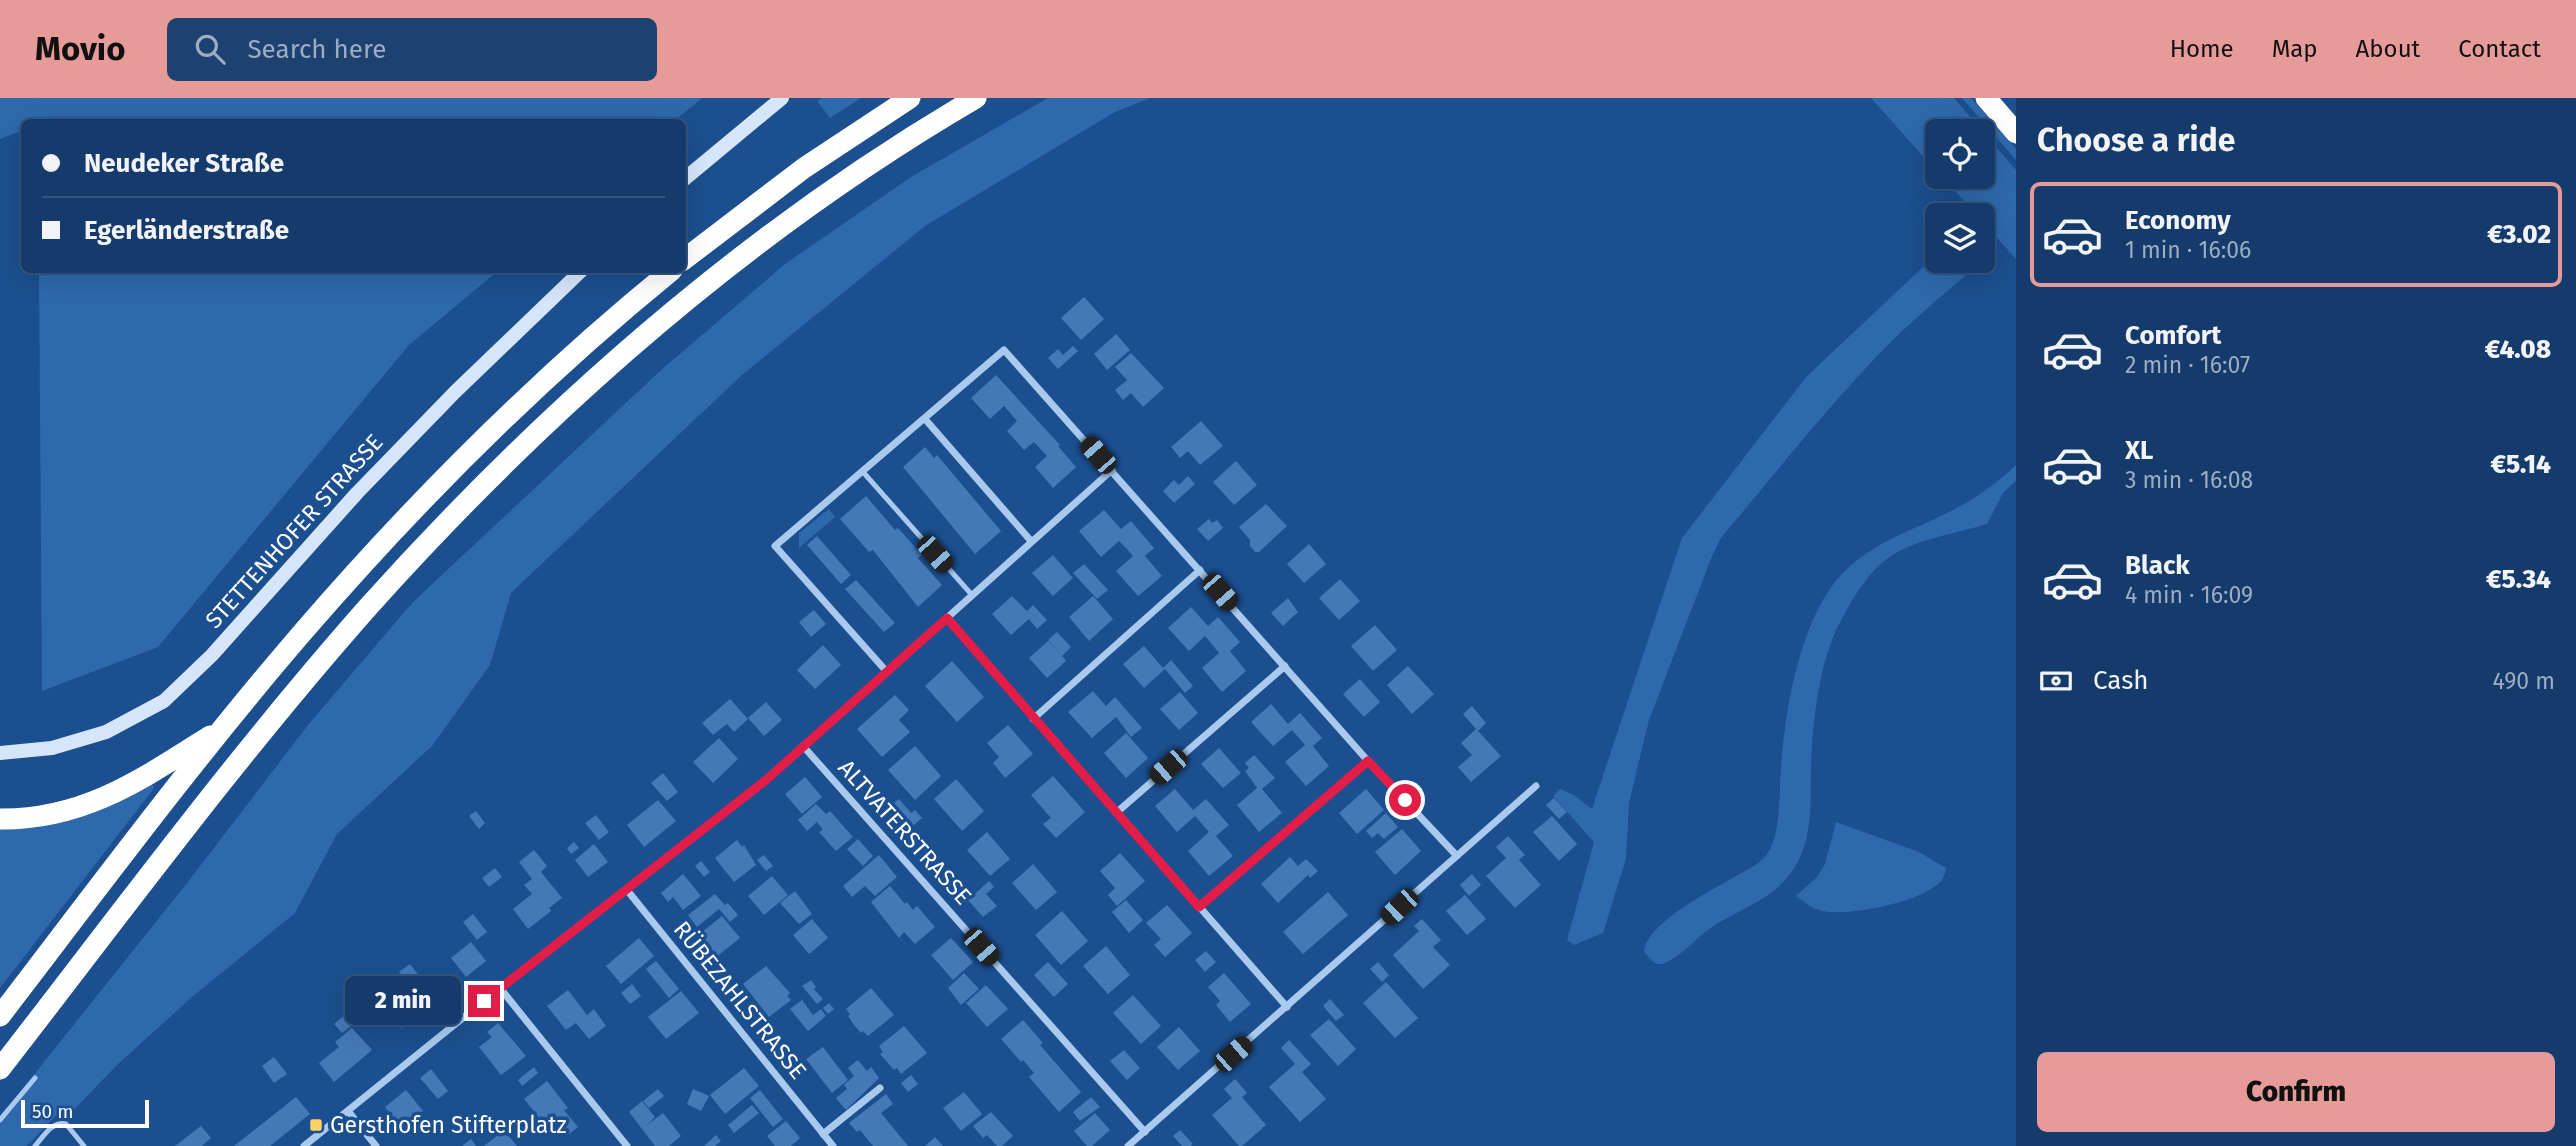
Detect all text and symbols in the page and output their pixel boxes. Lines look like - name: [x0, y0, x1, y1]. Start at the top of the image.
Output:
- search box: [167, 18, 657, 81]
- text: Movio: [35, 29, 125, 69]
- icon: search: [191, 30, 229, 68]
- text: Search here: [247, 34, 386, 65]
- text: Home: [2170, 35, 2234, 63]
- text: Map: [2272, 35, 2318, 63]
- text: About: [2356, 35, 2420, 63]
- text: Contact: [2458, 35, 2541, 63]
- map controls: [1925, 119, 1995, 273]
- button: locate: [1925, 119, 1995, 189]
- text: Choose a ride: [2037, 121, 2235, 159]
- text: Neudeker Straße: [84, 148, 284, 179]
- button: layers: [1925, 203, 1995, 273]
- icon: car: [2041, 203, 2104, 266]
- text: Economy: [2125, 205, 2231, 236]
- text: Egerländerstraße: [84, 215, 289, 246]
- text: €3.02: [2487, 219, 2551, 250]
- text: 1 min · 16:06: [2125, 236, 2251, 264]
- icon: car: [2041, 318, 2104, 381]
- text: Comfort: [2125, 320, 2221, 351]
- text: €4.08: [2485, 334, 2551, 365]
- text: 2 min · 16:07: [2125, 351, 2250, 379]
- street label: STETTENHOFER STRASSE: [200, 428, 388, 634]
- car: [1077, 432, 1120, 478]
- icon: car: [2041, 433, 2104, 496]
- text: XL: [2125, 435, 2153, 466]
- text: €5.14: [2490, 449, 2551, 480]
- text: 3 min · 16:08: [2125, 466, 2253, 494]
- car: [914, 531, 957, 577]
- icon: car: [2041, 548, 2104, 611]
- text: Black: [2125, 550, 2190, 581]
- text: €5.34: [2486, 564, 2551, 595]
- car: [1199, 569, 1242, 615]
- text: 4 min · 16:09: [2125, 581, 2253, 609]
- icon: cash: [2037, 662, 2075, 700]
- text: Cash: [2093, 665, 2149, 696]
- text: 490 m: [2493, 667, 2555, 695]
- car: [1146, 745, 1191, 789]
- street label: ALTVATERSTRASSE: [833, 754, 977, 910]
- route start: [1389, 784, 1421, 816]
- car: [1377, 885, 1422, 929]
- street label: RÜBEZAHLSTRASSE: [668, 915, 812, 1085]
- car: [960, 924, 1003, 970]
- callout: 2 min: [344, 976, 460, 1026]
- route end: [468, 985, 500, 1017]
- text: 2 min: [375, 986, 431, 1014]
- car: [1211, 1032, 1256, 1076]
- button: Confirm: [2037, 1052, 2555, 1132]
- scale bar: [21, 1097, 149, 1129]
- text: 50 m: [32, 1100, 73, 1123]
- place label: Gersthofen Stifterplatz: [330, 1111, 567, 1139]
- marker: Gersthofen Stifterplatz: [308, 1117, 324, 1133]

